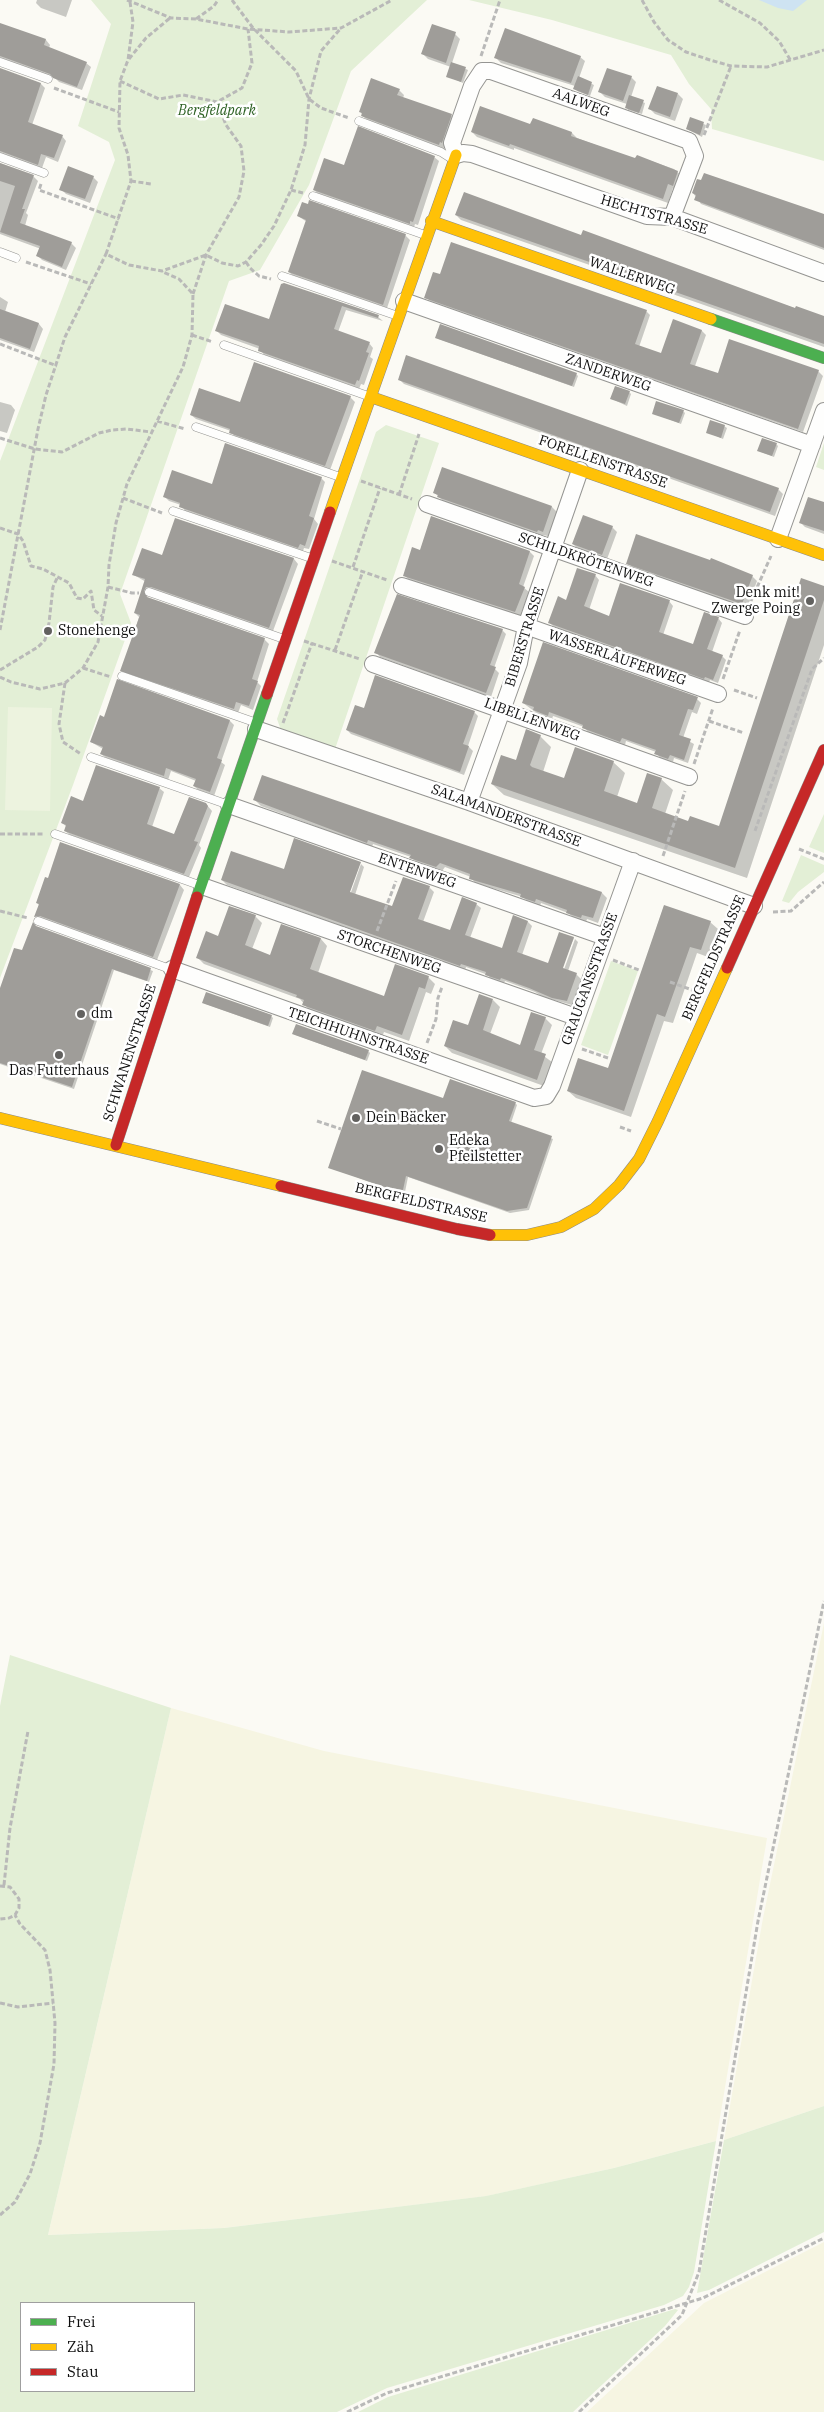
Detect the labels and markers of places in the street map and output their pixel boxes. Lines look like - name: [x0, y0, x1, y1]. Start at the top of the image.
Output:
- place label: Denk mit! Zwerge Poing: [711, 585, 800, 618]
- marker: Denk mit! Zwerge Poing: [804, 595, 816, 607]
- place label: Stonehenge: [58, 623, 136, 639]
- marker: Stonehenge: [42, 625, 54, 637]
- place label: dm: [91, 1006, 113, 1022]
- marker: dm: [75, 1008, 87, 1020]
- marker: Das Futterhaus: [53, 1049, 65, 1061]
- place label: Das Futterhaus: [9, 1063, 109, 1079]
- place label: Dein Bäcker: [366, 1110, 446, 1126]
- marker: Dein Bäcker: [350, 1112, 362, 1124]
- place label: Edeka Pfeilstetter: [449, 1133, 521, 1166]
- marker: Edeka Pfeilstetter: [433, 1143, 445, 1155]

